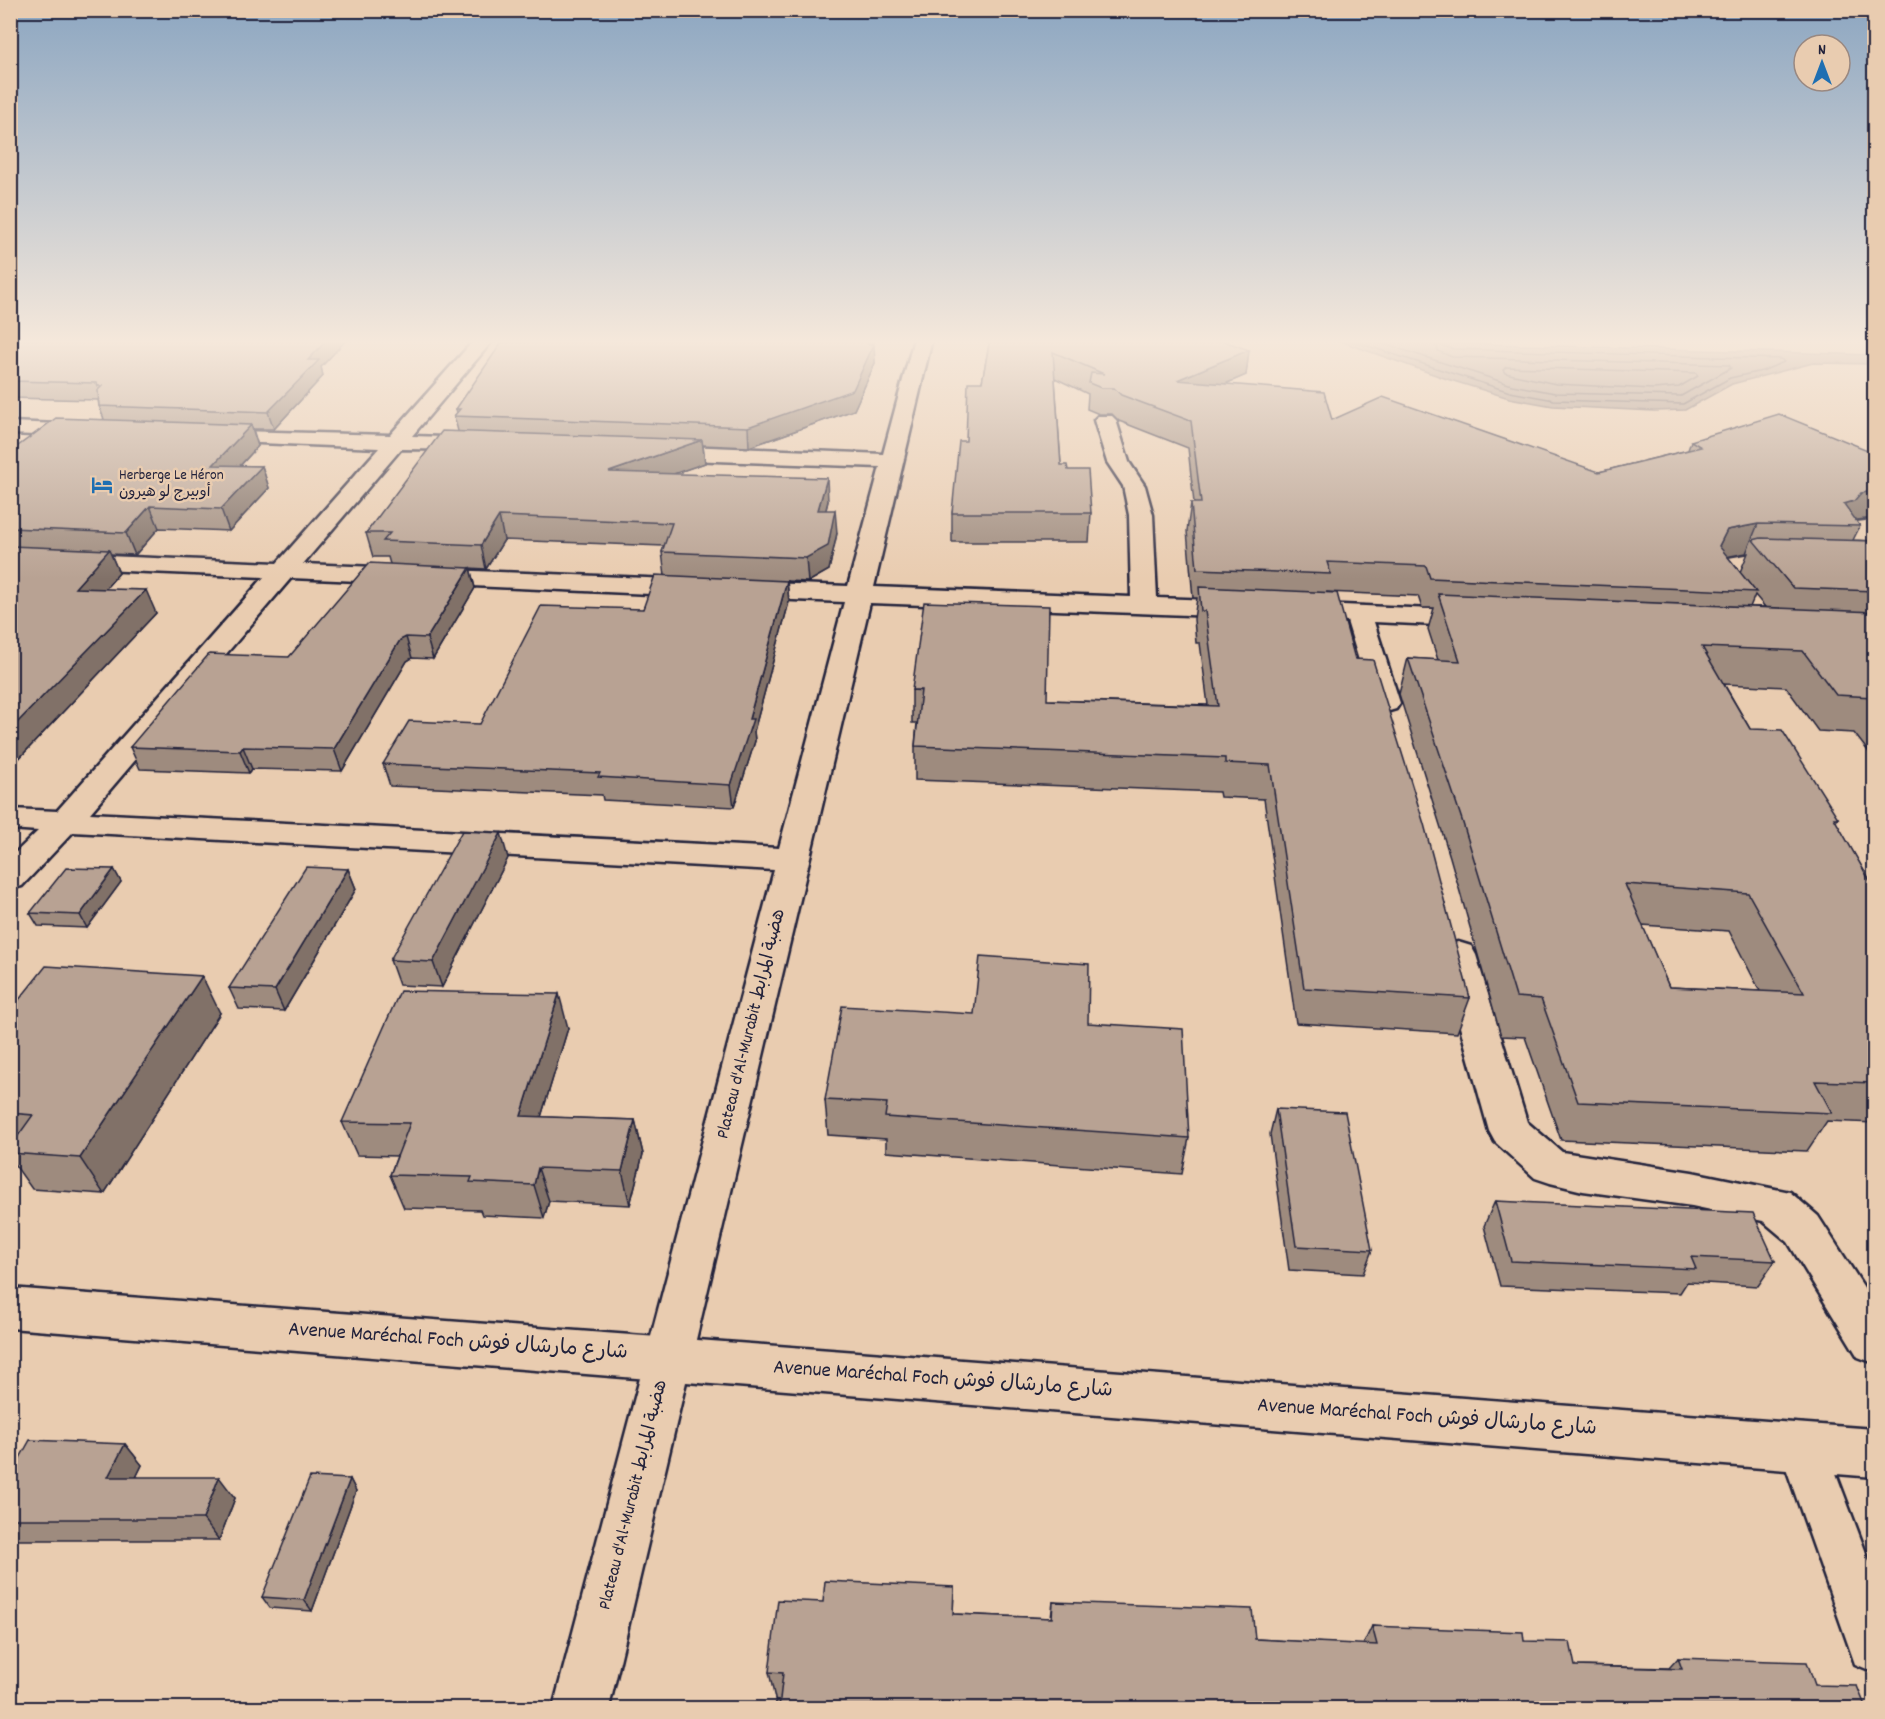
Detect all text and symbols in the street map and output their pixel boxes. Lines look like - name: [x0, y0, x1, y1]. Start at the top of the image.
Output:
- north arrow: [1792, 33, 1852, 93]
- text: N: [1818, 39, 1826, 62]
- place label: Herberge Le Héron أوبيرج لو هيرون: [119, 465, 224, 504]
- hotel icon: Herberge Le Héron أوبيرج لو هيرون: [90, 473, 114, 497]
- street label: Plateau d'Al-Murabit هضبة المرابط: [711, 906, 793, 1142]
- street label: Avenue Maréchal Foch شارع مارشال فوش: [287, 1315, 629, 1369]
- street label: Avenue Maréchal Foch شارع مارشال فوش: [772, 1353, 1114, 1407]
- street label: Plateau d'Al-Murabit هضبة المرابط: [593, 1377, 675, 1613]
- street label: Avenue Maréchal Foch شارع مارشال فوش: [1256, 1391, 1598, 1445]

